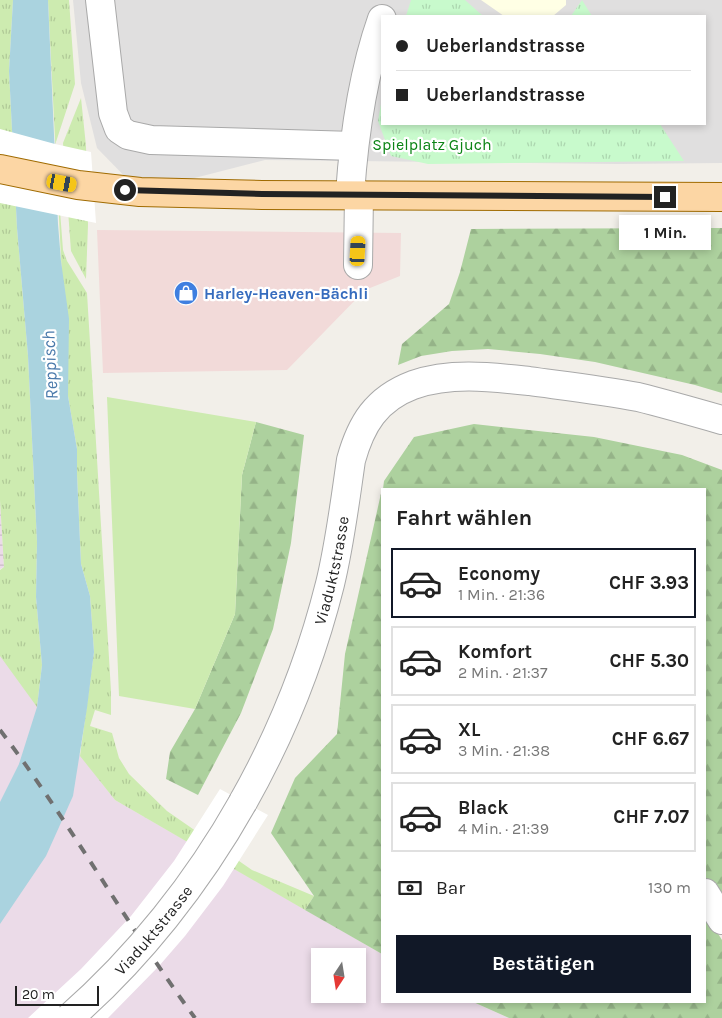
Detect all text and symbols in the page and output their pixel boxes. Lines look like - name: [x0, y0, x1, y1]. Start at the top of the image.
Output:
- text: Ueberlandstrasse: [426, 35, 585, 57]
- text: Ueberlandstrasse: [426, 84, 585, 106]
- park label: Spielplatz Gjuch: [372, 135, 492, 154]
- car: [45, 173, 78, 193]
- route start: [114, 179, 136, 201]
- route end: [654, 186, 676, 208]
- callout: 1 Min.: [619, 214, 711, 250]
- text: 1 Min.: [644, 223, 686, 242]
- car: [349, 236, 366, 266]
- shop icon: Harley-Heaven-Bächli: [173, 280, 199, 306]
- place label: Harley-Heaven-Bächli: [204, 284, 368, 303]
- water label: Reppisch: [37, 330, 63, 400]
- text: Fahrt wählen: [396, 505, 532, 531]
- street label: Viaduktstrasse: [310, 515, 353, 627]
- icon: car: [398, 561, 443, 606]
- text: Economy: [458, 563, 540, 585]
- text: CHF 3.93: [609, 572, 689, 594]
- text: 1 Min. · 21:36: [458, 585, 545, 604]
- icon: car: [398, 639, 443, 684]
- text: Komfort: [458, 641, 532, 663]
- text: CHF 5.30: [609, 650, 689, 672]
- text: 2 Min. · 21:37: [458, 663, 548, 682]
- icon: car: [398, 717, 443, 762]
- text: XL: [458, 719, 480, 741]
- text: CHF 6.67: [612, 728, 689, 750]
- text: 3 Min. · 21:38: [458, 741, 550, 760]
- icon: car: [398, 795, 443, 840]
- text: Black: [458, 797, 509, 819]
- text: CHF 7.07: [613, 806, 689, 828]
- text: 4 Min. · 21:39: [458, 819, 549, 838]
- icon: cash: [396, 874, 424, 902]
- text: Bar: [436, 877, 465, 899]
- text: 130 m: [648, 878, 691, 897]
- street label: Viaduktstrasse: [111, 882, 196, 979]
- button: Bestätigen: [396, 935, 691, 993]
- north arrow: [311, 948, 366, 1002]
- map controls: [311, 948, 366, 1003]
- scale bar: [15, 983, 99, 1006]
- text: 20 m: [22, 986, 55, 1003]

